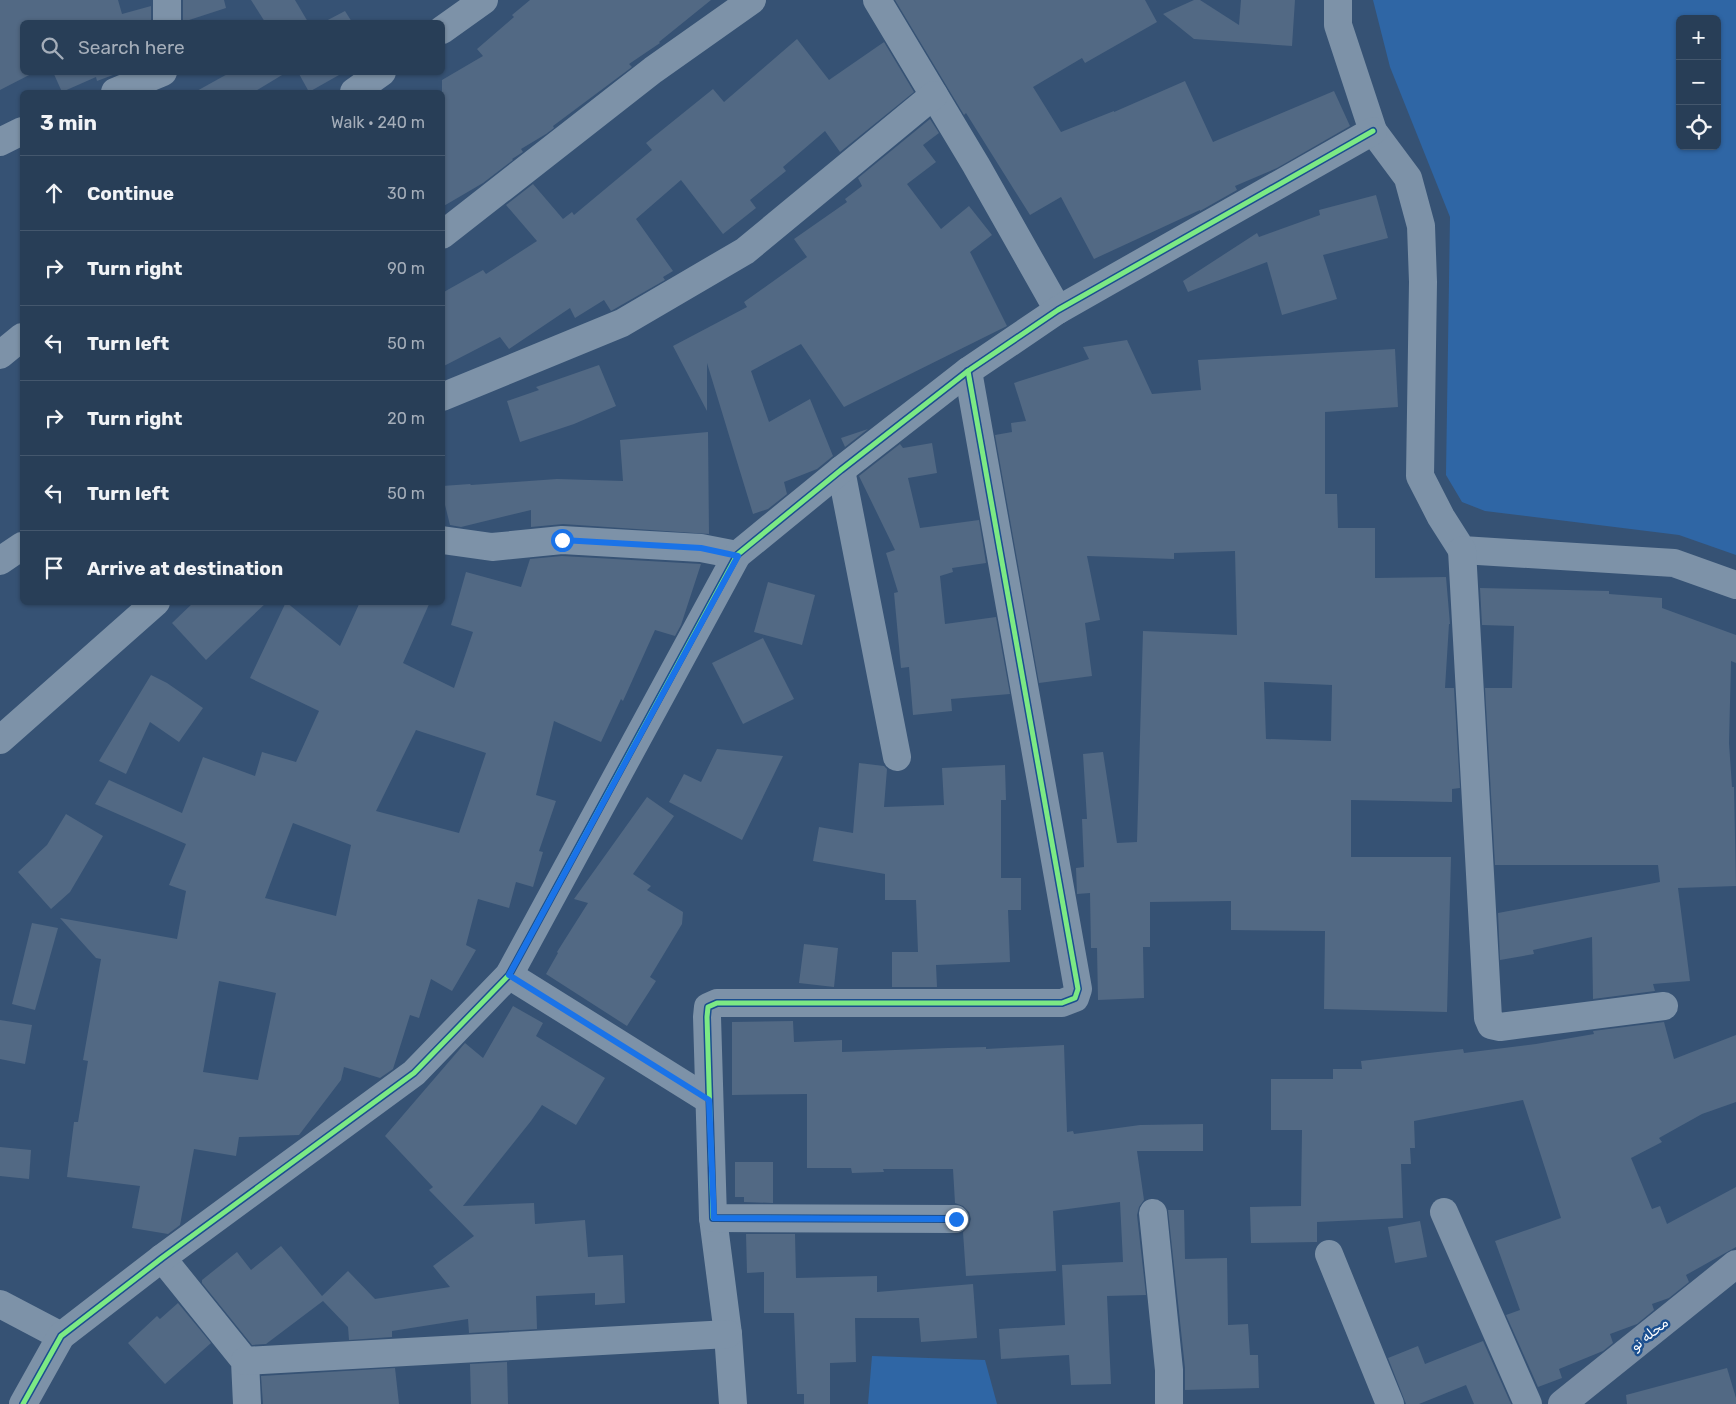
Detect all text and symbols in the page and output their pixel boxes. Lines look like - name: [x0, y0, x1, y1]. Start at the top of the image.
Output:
- map controls: [1676, 15, 1721, 150]
- button: +: [1676, 15, 1721, 60]
- search box: [20, 20, 445, 75]
- icon: search: [38, 34, 66, 62]
- text: Search here: [78, 36, 185, 59]
- button: −: [1676, 60, 1721, 105]
- button: locate: [1676, 105, 1721, 150]
- text: 3 min: [40, 110, 97, 135]
- text: Walk · 240 m: [331, 113, 425, 132]
- icon: ahead: [40, 179, 68, 207]
- text: Continue: [87, 182, 174, 205]
- text: 30 m: [387, 184, 425, 203]
- icon: right: [40, 254, 68, 282]
- text: Turn right: [87, 257, 182, 280]
- text: 90 m: [387, 259, 425, 278]
- icon: left: [40, 329, 68, 357]
- text: Turn left: [87, 332, 169, 355]
- text: 50 m: [387, 334, 425, 353]
- icon: right: [40, 404, 68, 432]
- text: Turn right: [87, 407, 182, 430]
- text: 20 m: [387, 409, 425, 428]
- icon: left: [40, 479, 68, 507]
- text: Turn left: [87, 482, 169, 505]
- text: 50 m: [387, 484, 425, 503]
- route start: [551, 529, 574, 552]
- icon: arrive: [40, 554, 68, 582]
- text: Arrive at destination: [87, 557, 283, 580]
- route end: [945, 1208, 968, 1231]
- street label: محله نو: [1627, 1314, 1672, 1355]

